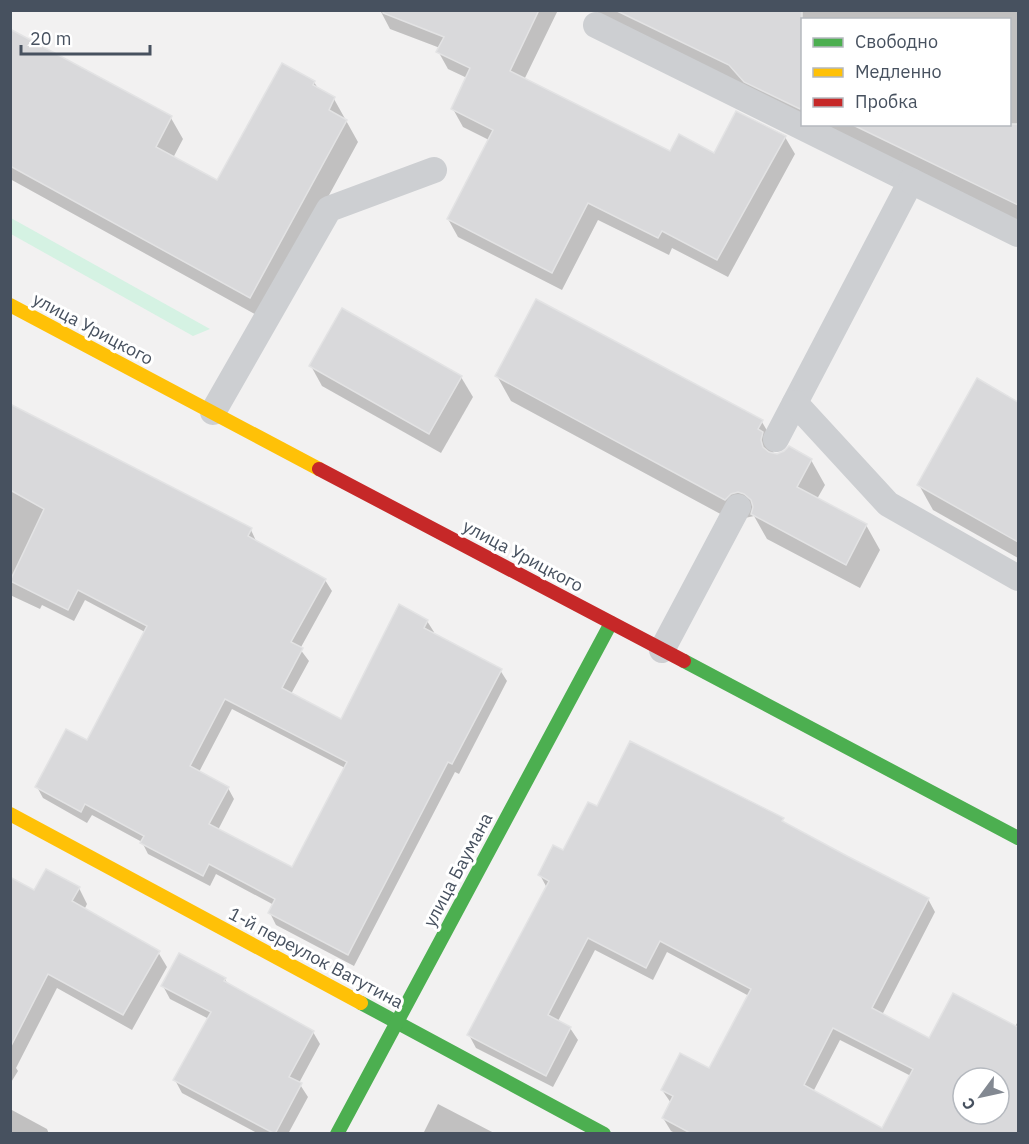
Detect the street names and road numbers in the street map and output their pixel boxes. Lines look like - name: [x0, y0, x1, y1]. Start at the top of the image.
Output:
- street label: улица Урицкого: [29, 287, 157, 370]
- street label: улица Урицкого: [459, 514, 587, 597]
- street label: улица Баумана: [418, 808, 498, 931]
- street label: 1-й переулок Ватутина: [225, 902, 408, 1014]

